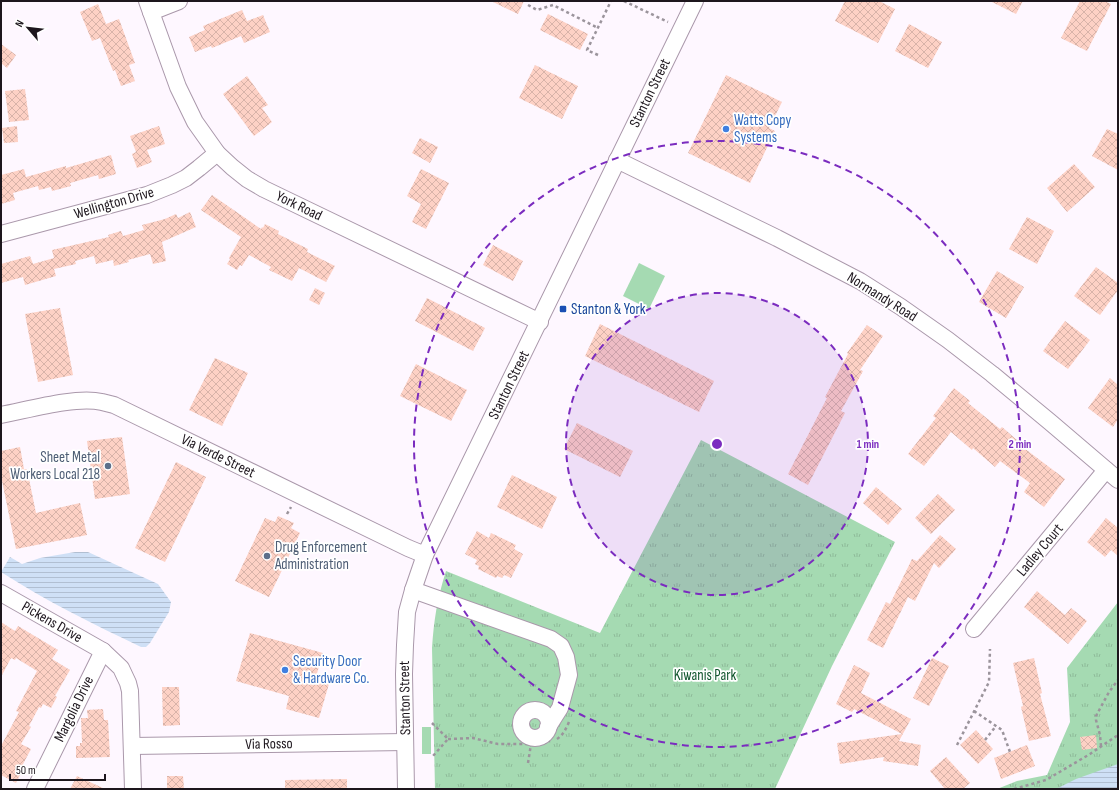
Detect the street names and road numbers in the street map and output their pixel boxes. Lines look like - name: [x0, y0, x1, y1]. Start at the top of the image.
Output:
- street label: Stanton Street: [625, 55, 675, 131]
- street label: Wellington Drive: [72, 183, 156, 223]
- street label: York Road: [273, 187, 325, 225]
- street label: Normandy Road: [843, 268, 921, 326]
- street label: Stanton Street: [484, 347, 534, 423]
- street label: Via Verde Street: [178, 430, 259, 482]
- street label: Ladley Court: [1012, 519, 1068, 580]
- street label: Pickens Drive: [18, 597, 86, 647]
- street label: Stanton Street: [395, 660, 415, 735]
- street label: Margolia Drive: [50, 673, 98, 745]
- street label: Via Rosso: [245, 734, 293, 754]

